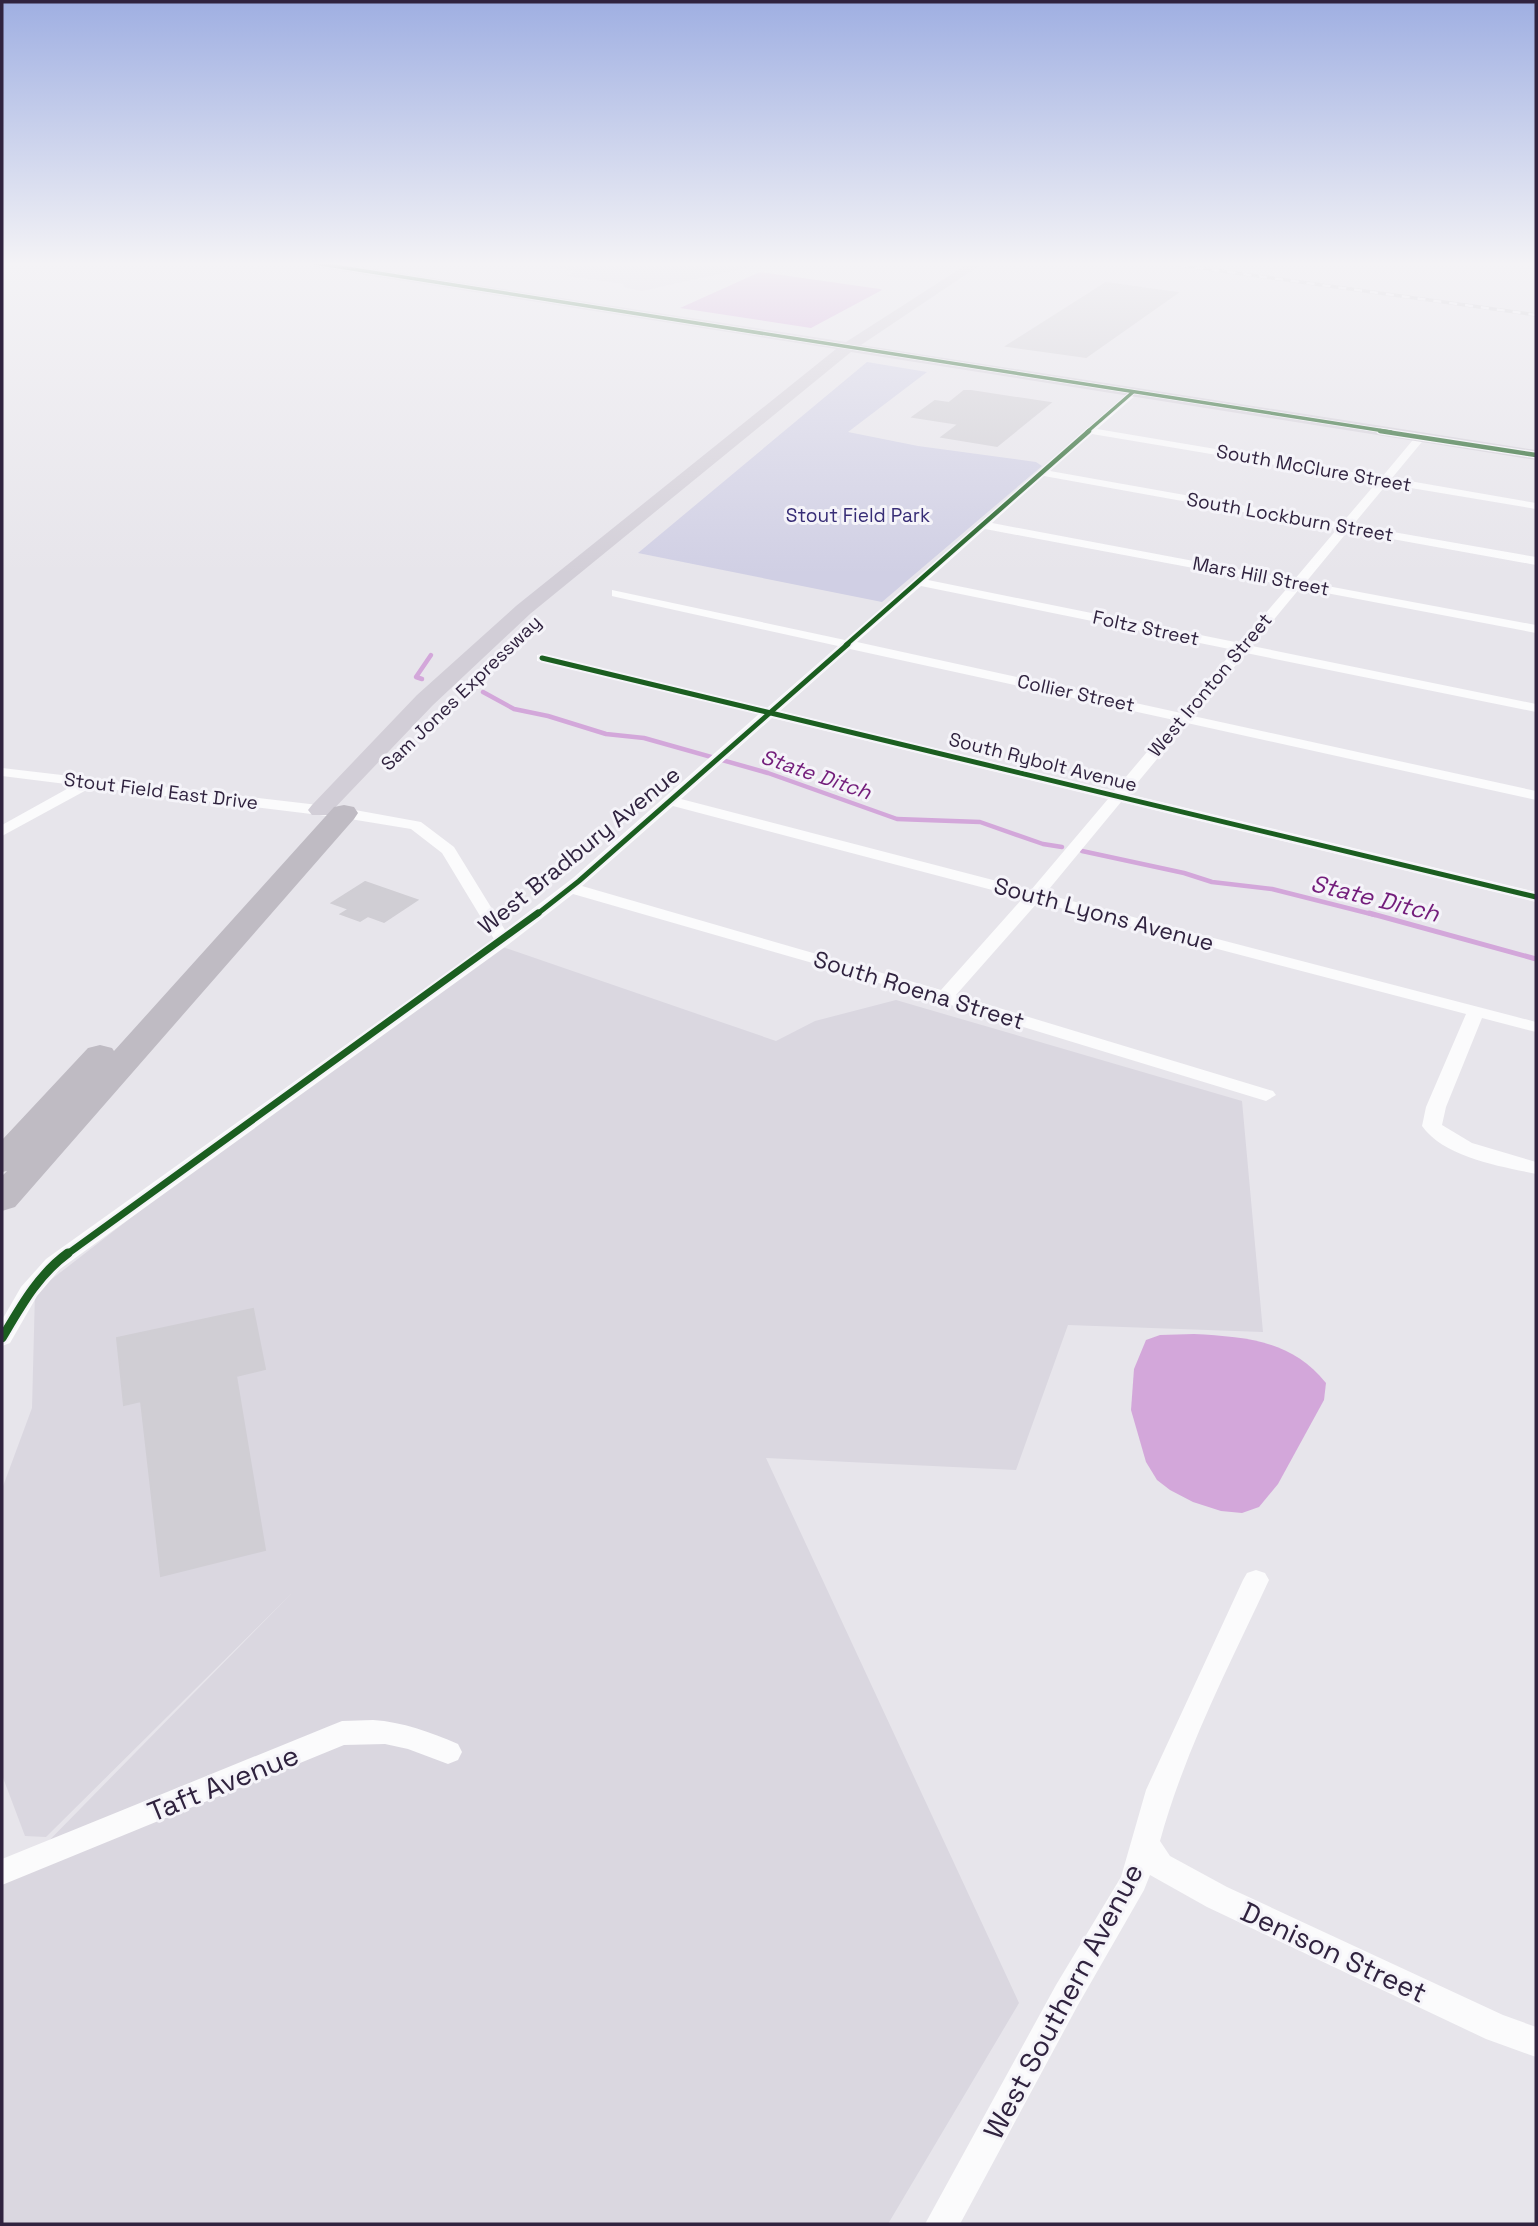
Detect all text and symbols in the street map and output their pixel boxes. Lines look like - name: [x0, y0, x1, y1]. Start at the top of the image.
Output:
- street label: South McClure Street: [1215, 439, 1413, 497]
- street label: South Lockburn Street: [1185, 486, 1395, 548]
- park label: Stout Field Park: [786, 503, 930, 528]
- street label: Mars Hill Street: [1191, 551, 1331, 601]
- street label: Foltz Street: [1091, 605, 1201, 651]
- street label: West Ironton Street: [1142, 608, 1278, 762]
- street label: Sam Jones Expressway: [375, 610, 547, 776]
- street label: Collier Street: [1015, 668, 1137, 718]
- street label: South Rybolt Avenue: [946, 727, 1140, 797]
- water label: State Ditch: [757, 743, 876, 806]
- street label: West Bradbury Avenue: [472, 759, 686, 941]
- street label: Stout Field East Drive: [62, 767, 260, 815]
- water label: State Ditch: [1308, 867, 1444, 929]
- street label: South Lyons Avenue: [991, 870, 1217, 958]
- street label: South Roena Street: [810, 944, 1028, 1036]
- street label: Taft Avenue: [142, 1736, 304, 1830]
- street label: West Southern Avenue: [975, 1857, 1151, 2145]
- street label: Denison Street: [1235, 1893, 1433, 2011]

